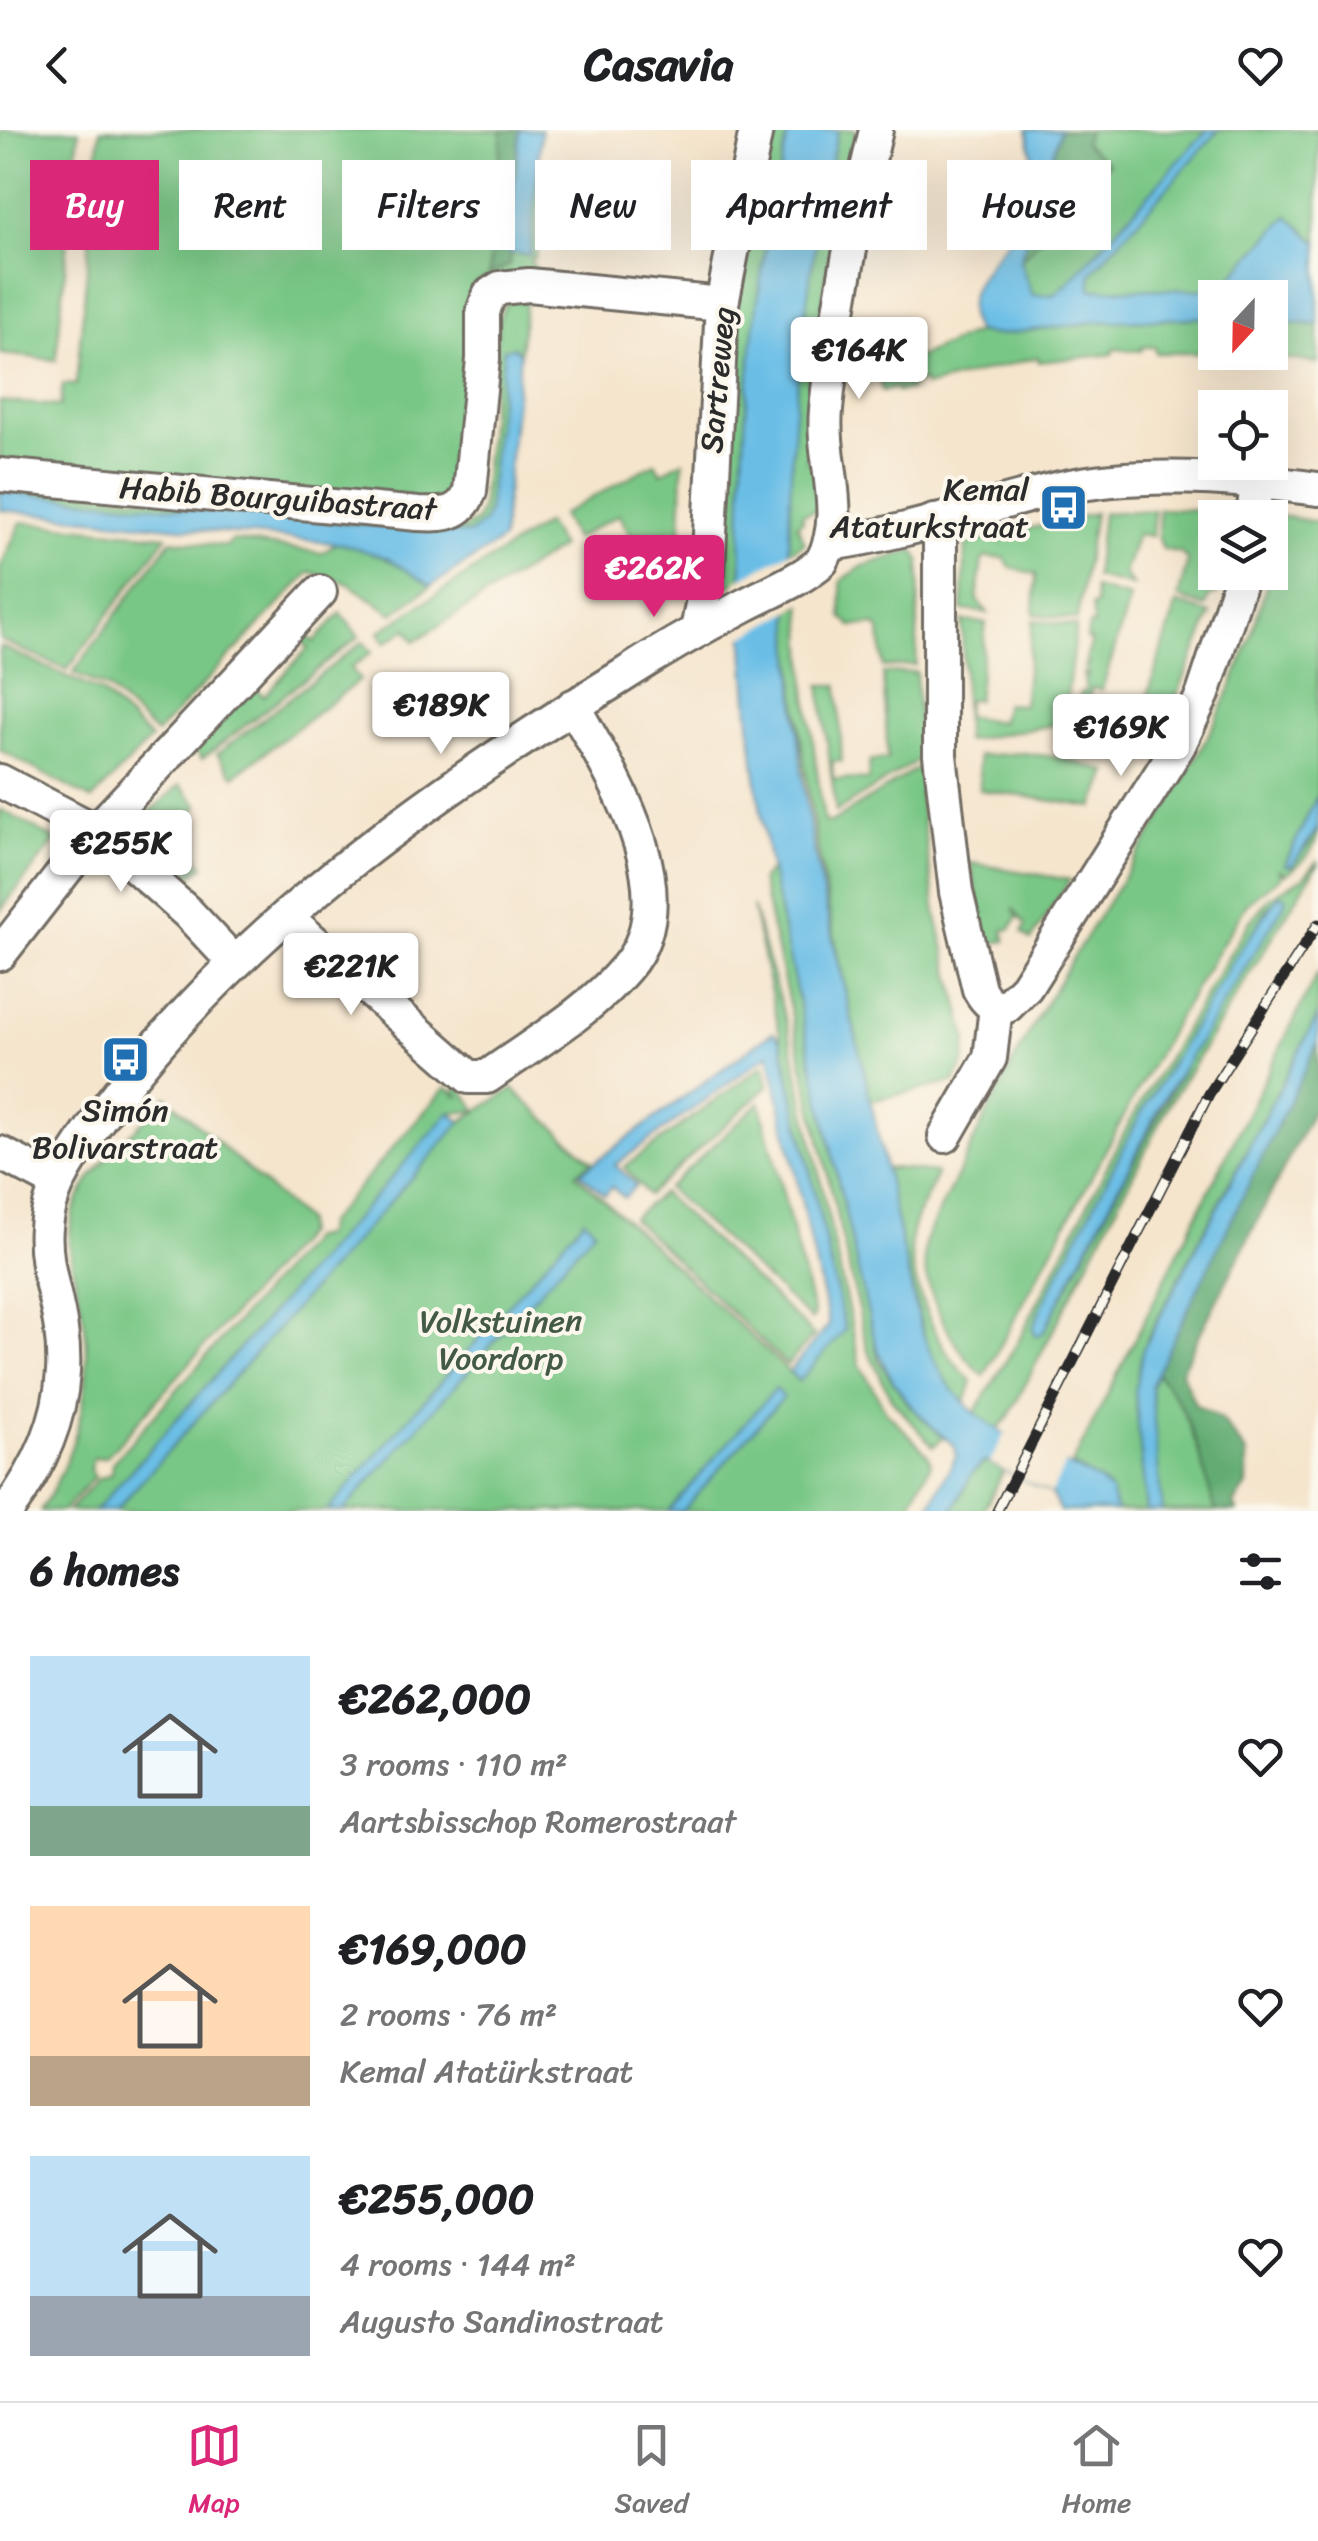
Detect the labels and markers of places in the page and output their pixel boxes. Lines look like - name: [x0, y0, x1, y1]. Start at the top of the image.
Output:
- pin: €164K: [789, 317, 929, 402]
- place label: Kemal Ataturkstraat: [829, 461, 1030, 555]
- bus stop icon: Kemal Ataturkstraat: [1038, 481, 1090, 533]
- pin: €262K: [584, 535, 724, 620]
- pin: €189K: [371, 672, 511, 757]
- pin: €169K: [1051, 694, 1191, 779]
- pin: €255K: [51, 810, 191, 895]
- pin: €221K: [281, 933, 421, 1018]
- bus stop icon: Simón Bolivarstraat: [99, 1034, 151, 1086]
- place label: Simón Bolivarstraat: [32, 1082, 218, 1176]

